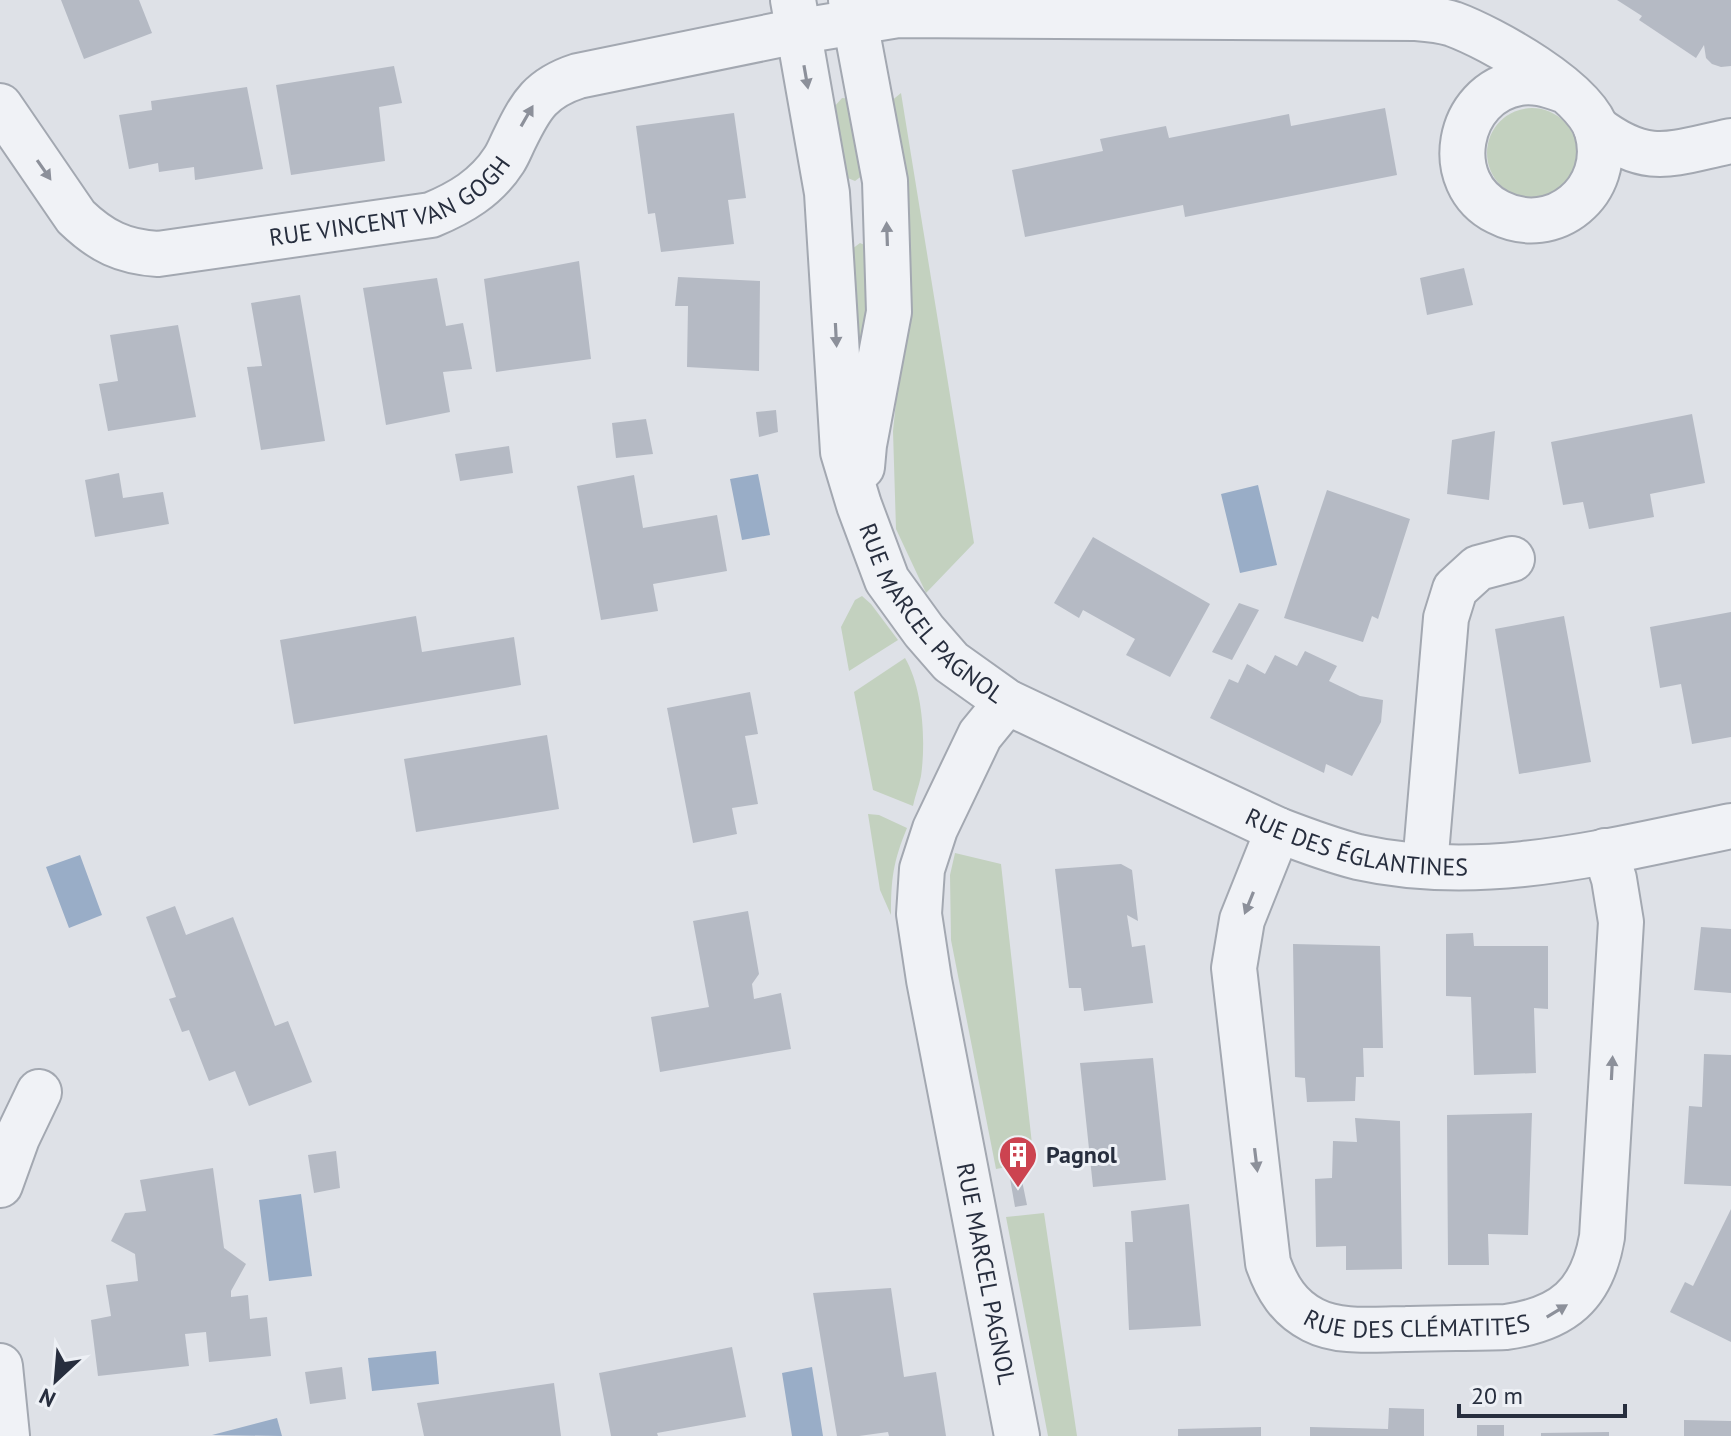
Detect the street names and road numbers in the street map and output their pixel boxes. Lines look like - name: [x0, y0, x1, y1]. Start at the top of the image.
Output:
- street label: RUE VINCENT VAN GOGH: [267, 150, 517, 253]
- street label: RUE MARCEL PAGNOL: [852, 519, 1010, 710]
- street label: RUE DES ÉGLANTINES: [1241, 801, 1468, 883]
- street label: RUE MARCEL PAGNOL: [950, 1160, 1023, 1387]
- street label: RUE DES CLÉMATITES: [1299, 1302, 1533, 1345]

